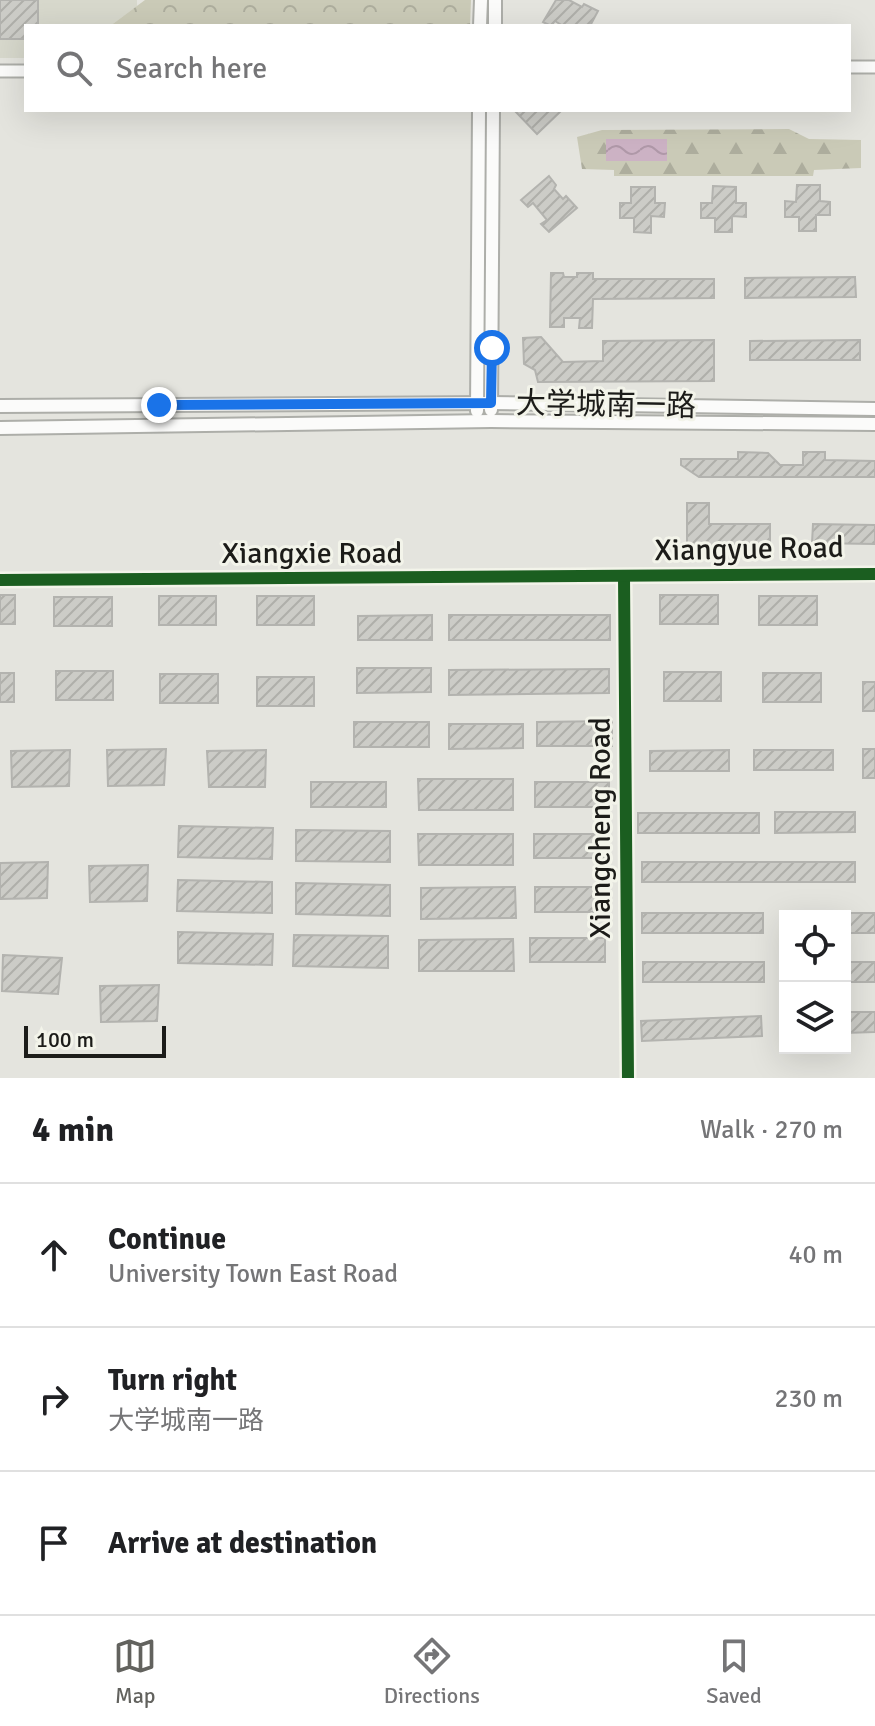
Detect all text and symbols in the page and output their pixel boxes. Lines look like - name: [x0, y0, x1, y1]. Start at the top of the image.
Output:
- search box: [24, 24, 851, 112]
- icon: search: [52, 46, 96, 90]
- text: Search here: [116, 50, 267, 87]
- route start: [474, 330, 510, 366]
- street label: 大学城南一路: [516, 385, 696, 425]
- route end: [141, 387, 177, 423]
- street label: Xiangyue Road: [654, 529, 844, 569]
- street label: Xiangxie Road: [221, 535, 403, 572]
- street label: Xiangcheng Road: [582, 717, 619, 939]
- map controls: [779, 910, 851, 1054]
- button: locate: [779, 910, 851, 982]
- button: layers: [779, 982, 851, 1054]
- scale bar: [24, 1022, 166, 1058]
- text: 100 m: [36, 1026, 94, 1053]
- text: 4 min: [32, 1109, 114, 1151]
- text: Walk · 270 m: [700, 1114, 843, 1146]
- text: Continue: [108, 1221, 226, 1258]
- icon: ahead: [32, 1233, 76, 1277]
- text: 40 m: [788, 1239, 843, 1271]
- text: University Town East Road: [108, 1258, 398, 1290]
- text: Turn right: [108, 1362, 237, 1399]
- icon: right: [32, 1377, 76, 1421]
- text: 230 m: [774, 1383, 843, 1415]
- text: 大学城南一路: [108, 1405, 264, 1437]
- icon: arrive: [32, 1521, 76, 1565]
- text: Arrive at destination: [108, 1525, 377, 1562]
- tab: Map: [113, 1634, 157, 1709]
- tab: Directions: [384, 1634, 480, 1709]
- tab: Saved: [706, 1634, 762, 1709]

